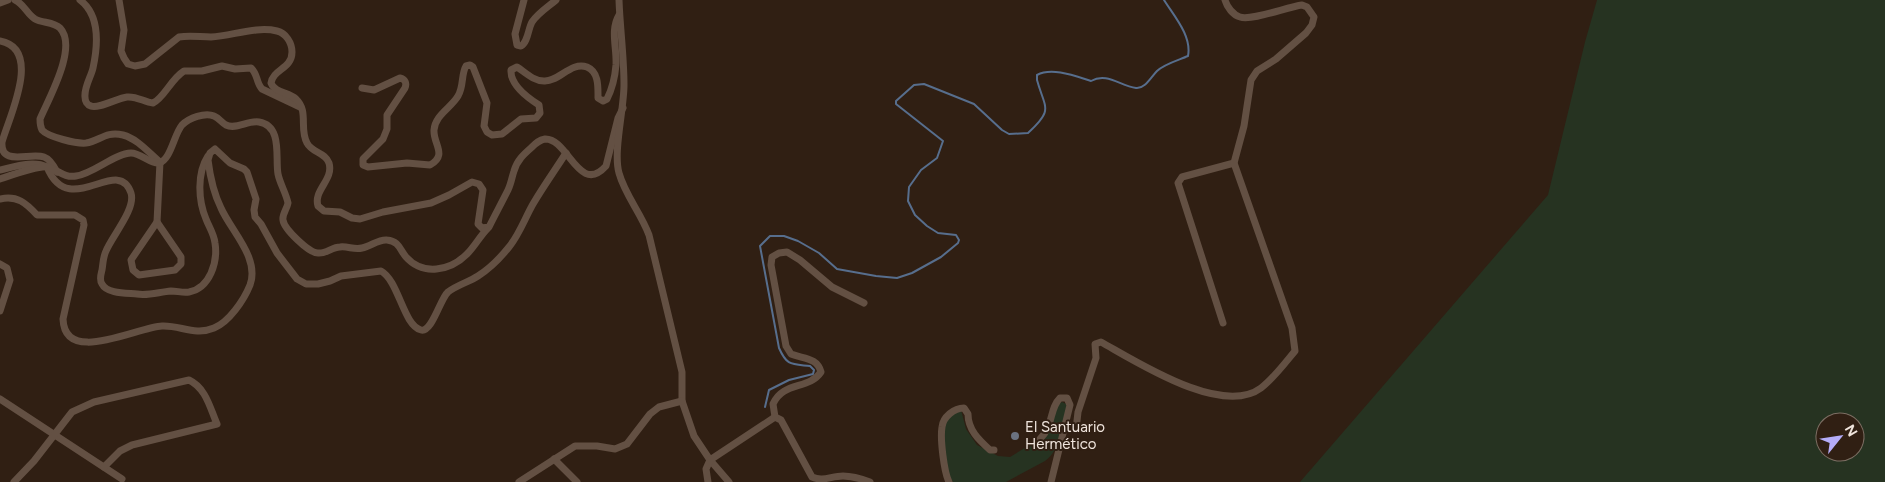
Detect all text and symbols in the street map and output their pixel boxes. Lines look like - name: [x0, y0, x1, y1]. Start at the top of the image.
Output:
- north arrow: [1815, 412, 1865, 462]
- place label: El Santuario Hermético: [1025, 418, 1105, 453]
- text: N: [1841, 422, 1861, 440]
- marker: El Santuario Hermético: [1009, 430, 1021, 442]

